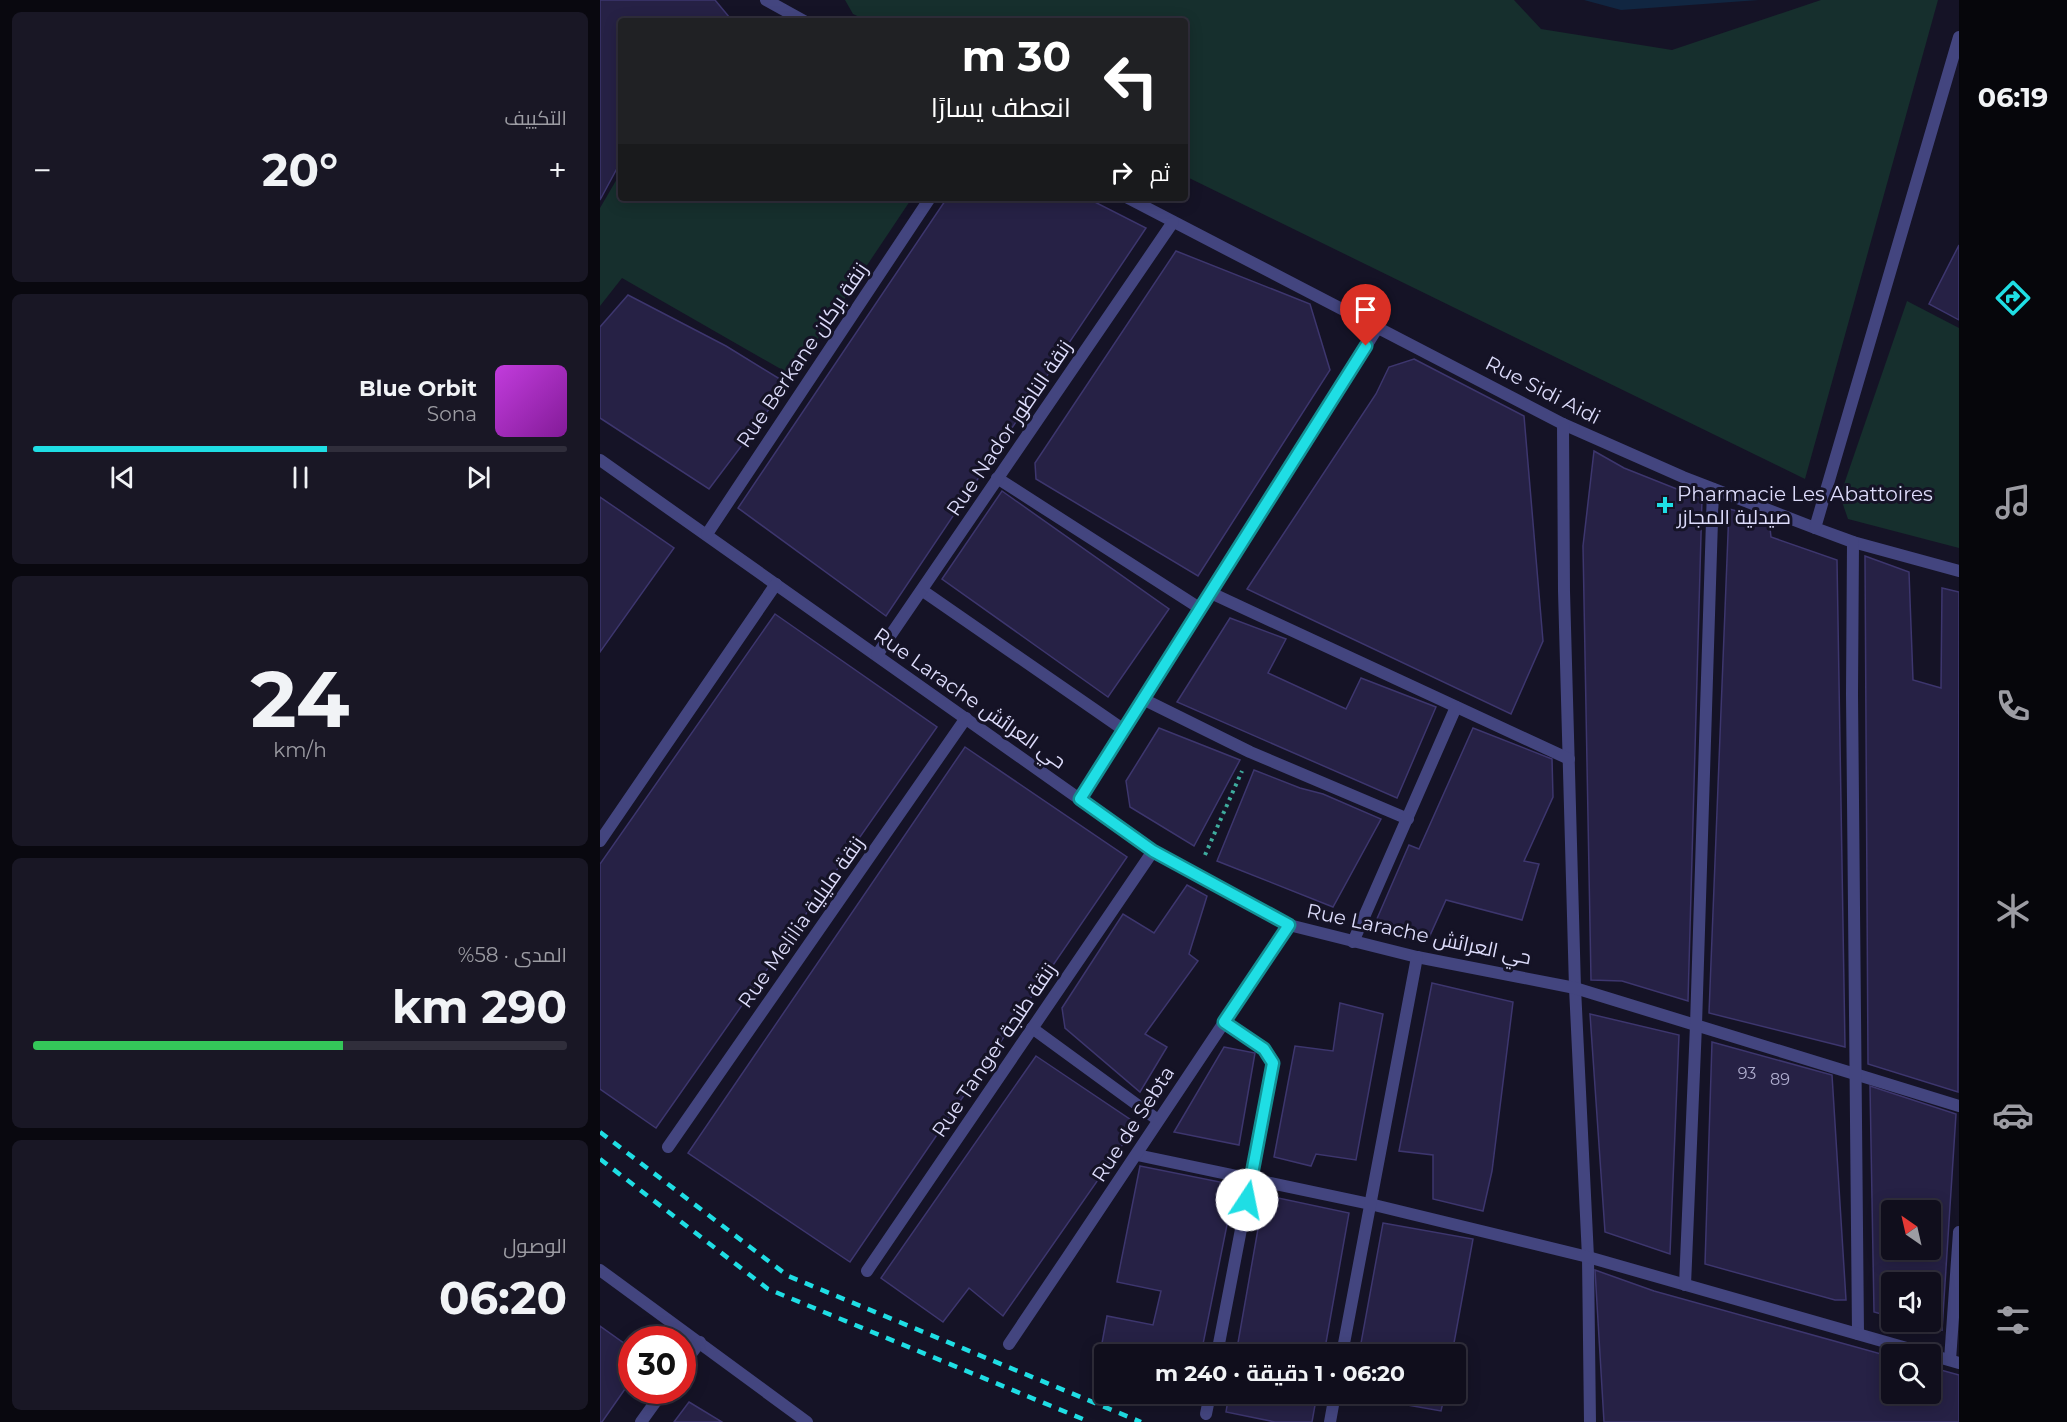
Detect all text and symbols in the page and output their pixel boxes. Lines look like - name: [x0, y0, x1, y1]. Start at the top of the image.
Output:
- text: 30 m: [962, 30, 1071, 82]
- icon: left: [1092, 42, 1170, 120]
- text: 06:19: [1978, 81, 2048, 114]
- text: انعطف يسارًا: [931, 91, 1071, 124]
- text: التكييف: [504, 106, 567, 130]
- text: 20°: [262, 142, 338, 197]
- text: −: [33, 150, 52, 190]
- text: +: [548, 150, 567, 190]
- icon: right: [1105, 156, 1138, 189]
- text: ثم: [1150, 160, 1170, 187]
- street label: Rue Berkane زنقة بركان: [731, 258, 874, 453]
- icon: directions: [1992, 277, 2034, 319]
- pin: [1340, 284, 1391, 346]
- icon: arrive: [1349, 293, 1382, 326]
- street label: Rue Nador زنقة الناظور: [941, 335, 1077, 521]
- street label: Rue Sidi Aidi: [1482, 351, 1604, 429]
- text: Blue Orbit: [359, 375, 477, 402]
- text: Sona: [427, 402, 477, 426]
- icon: previous: [106, 461, 139, 494]
- icon: pause: [284, 461, 317, 494]
- icon: next: [462, 461, 495, 494]
- icon: music: [1992, 481, 2034, 523]
- place label: Pharmacie Les Abattoires صيدلية المجازر: [1676, 482, 1933, 529]
- marker: Pharmacie Les Abattoires صيدلية المجازر: [1658, 498, 1672, 512]
- street label: Rue Larache حي العرائش: [867, 622, 1071, 777]
- text: 24: [251, 651, 349, 747]
- icon: phone: [1992, 685, 2034, 727]
- text: km/h: [273, 738, 327, 762]
- street label: Rue Melilia زنقة مليلية: [733, 832, 869, 1012]
- icon: climate: [1992, 890, 2034, 932]
- street label: Rue Larache حي العرائش: [1304, 898, 1534, 973]
- text: المدى · 58%: [458, 943, 567, 967]
- street label: Rue Tanger زنقة طنجة: [927, 958, 1061, 1142]
- text: 290 km: [392, 979, 567, 1034]
- street label: Rue de Sebta: [1087, 1061, 1179, 1187]
- house number: 93: [1738, 1064, 1756, 1083]
- house number: 89: [1770, 1070, 1790, 1089]
- icon: car: [1992, 1094, 2034, 1136]
- position arrow: [1215, 1168, 1279, 1232]
- north arrow: [1881, 1200, 1941, 1260]
- map controls: [1881, 1200, 1941, 1404]
- text: الوصول: [503, 1234, 567, 1258]
- text: 06:20: [439, 1270, 567, 1325]
- button: sound: [1881, 1272, 1941, 1332]
- icon: filters: [1992, 1299, 2034, 1341]
- speed limit sign: 30: [618, 1326, 696, 1404]
- button: search: [1881, 1344, 1941, 1404]
- text: 06:20 · 1 دقيقة · 240 m: [1155, 1360, 1405, 1387]

